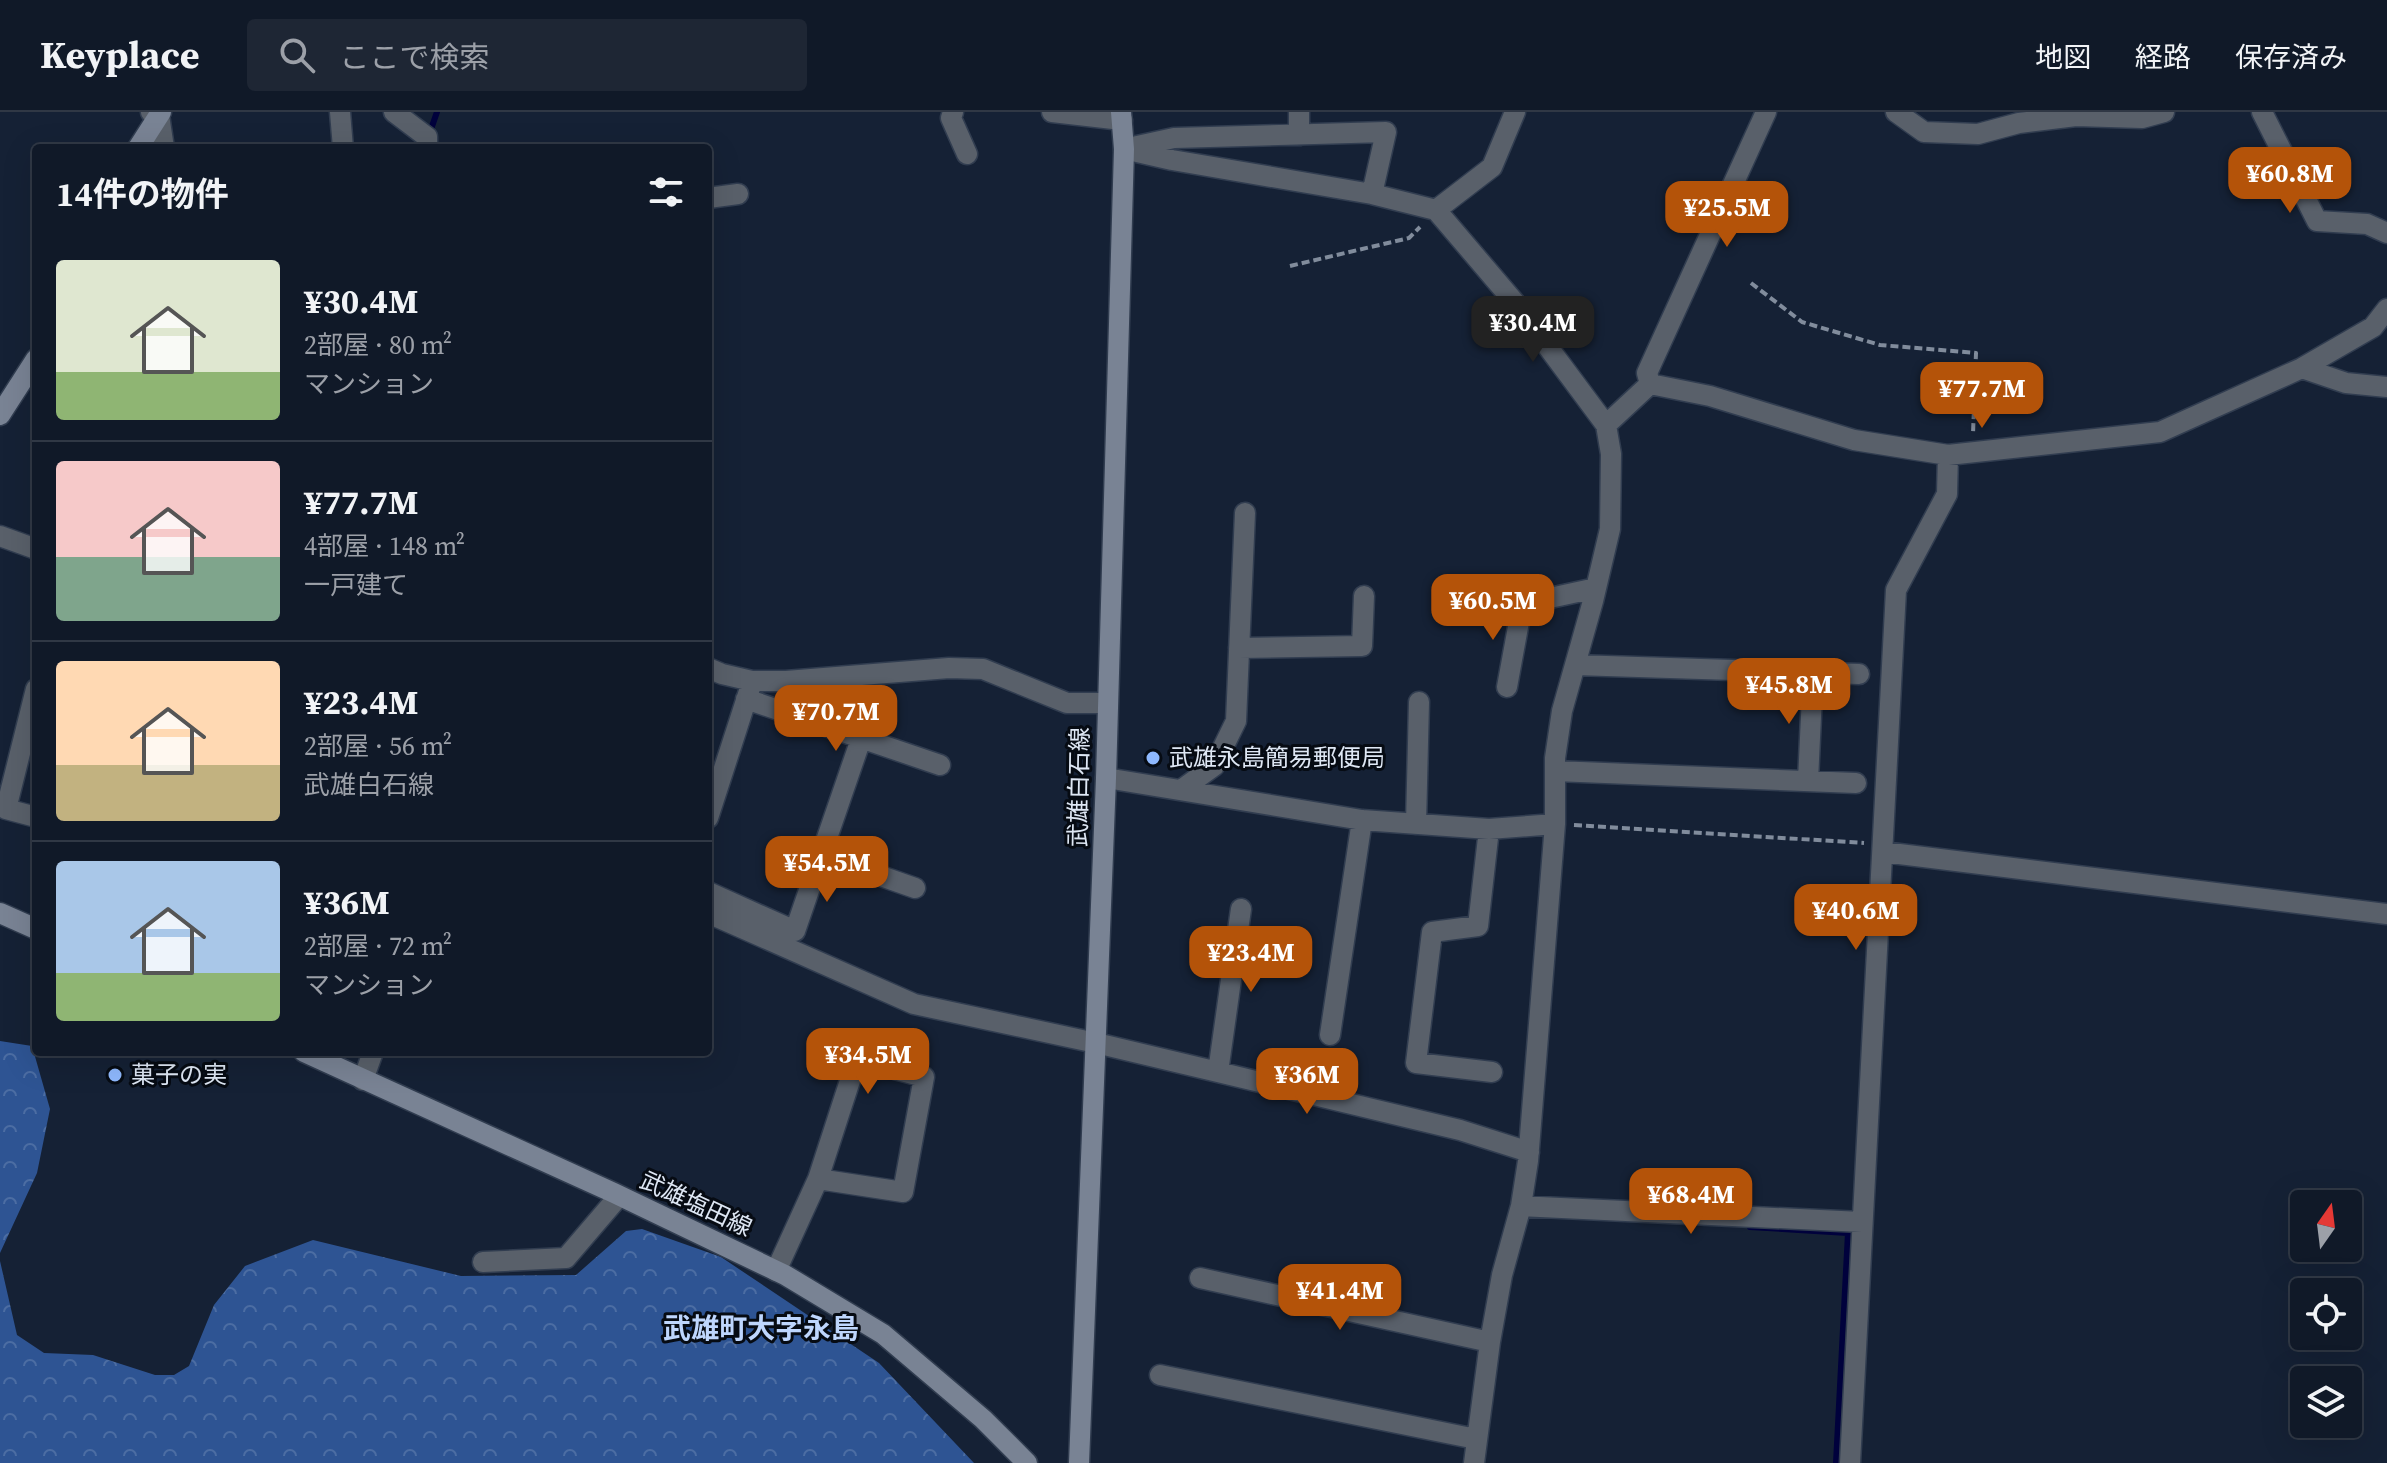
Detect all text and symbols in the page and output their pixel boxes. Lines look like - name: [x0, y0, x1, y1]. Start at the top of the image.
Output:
- search box: [247, 19, 807, 91]
- text: Keyplace: [40, 29, 199, 81]
- icon: search: [275, 33, 319, 77]
- text: ここで検索: [339, 37, 489, 78]
- text: 地図: [2035, 38, 2091, 76]
- text: 経路: [2135, 38, 2191, 76]
- text: 保存済み: [2235, 38, 2347, 76]
- pin: ¥60.8M: [2225, 147, 2355, 215]
- text: ¥60.8M: [2246, 155, 2334, 191]
- icon: filters: [644, 170, 688, 214]
- text: 14件の物件: [56, 171, 229, 217]
- pin: ¥25.5M: [1662, 181, 1792, 249]
- text: ¥25.5M: [1683, 189, 1771, 225]
- text: ¥30.4M: [304, 278, 418, 324]
- icon: home: [120, 292, 216, 388]
- pin: ¥30.4M: [1468, 296, 1598, 364]
- text: ¥30.4M: [1489, 304, 1577, 340]
- text: 2部屋 · 80 m²: [304, 327, 452, 363]
- pin: ¥77.7M: [1917, 362, 2047, 430]
- text: マンション: [304, 366, 434, 402]
- text: ¥77.7M: [1938, 370, 2026, 406]
- text: ¥77.7M: [304, 479, 418, 525]
- icon: home: [120, 493, 216, 589]
- text: 4部屋 · 148 m²: [304, 528, 465, 564]
- text: 一戸建て: [304, 567, 408, 603]
- pin: ¥60.5M: [1428, 574, 1558, 642]
- text: ¥60.5M: [1449, 582, 1537, 618]
- pin: ¥45.8M: [1724, 658, 1854, 726]
- text: ¥45.8M: [1745, 666, 1833, 702]
- text: ¥23.4M: [304, 679, 418, 725]
- pin: ¥70.7M: [771, 685, 901, 753]
- icon: home: [120, 693, 216, 789]
- text: ¥70.7M: [792, 693, 880, 729]
- street label: 武雄白石線: [1061, 727, 1096, 847]
- text: 2部屋 · 56 m²: [304, 728, 452, 764]
- place label: 武雄永島簡易郵便局: [1169, 741, 1385, 774]
- marker: 武雄永島簡易郵便局: [1144, 749, 1162, 767]
- text: 武雄白石線: [304, 767, 434, 803]
- pin: ¥54.5M: [762, 836, 892, 904]
- text: ¥54.5M: [783, 844, 871, 880]
- text: ¥36M: [304, 879, 390, 925]
- pin: ¥40.6M: [1791, 884, 1921, 952]
- text: ¥40.6M: [1812, 892, 1900, 928]
- icon: home: [120, 893, 216, 989]
- pin: ¥23.4M: [1186, 926, 1316, 994]
- text: 2部屋 · 72 m²: [304, 928, 452, 964]
- text: ¥23.4M: [1207, 934, 1295, 970]
- text: マンション: [304, 967, 434, 1003]
- pin: ¥34.5M: [803, 1028, 933, 1096]
- text: ¥34.5M: [824, 1036, 912, 1072]
- pin: ¥36M: [1260, 1048, 1354, 1116]
- text: ¥36M: [1274, 1056, 1340, 1092]
- place label: 菓子の実: [131, 1058, 227, 1091]
- marker: 菓子の実: [106, 1066, 124, 1084]
- street label: 武雄塩田線: [635, 1163, 758, 1244]
- pin: ¥68.4M: [1626, 1168, 1756, 1236]
- text: ¥68.4M: [1647, 1176, 1735, 1212]
- north arrow: [2290, 1190, 2362, 1262]
- map controls: [2290, 1190, 2362, 1438]
- pin: ¥41.4M: [1275, 1264, 1405, 1332]
- text: ¥41.4M: [1296, 1272, 1384, 1308]
- button: locate: [2290, 1278, 2362, 1350]
- district label: 武雄町大字永島: [663, 1309, 859, 1347]
- button: layers: [2290, 1366, 2362, 1438]

